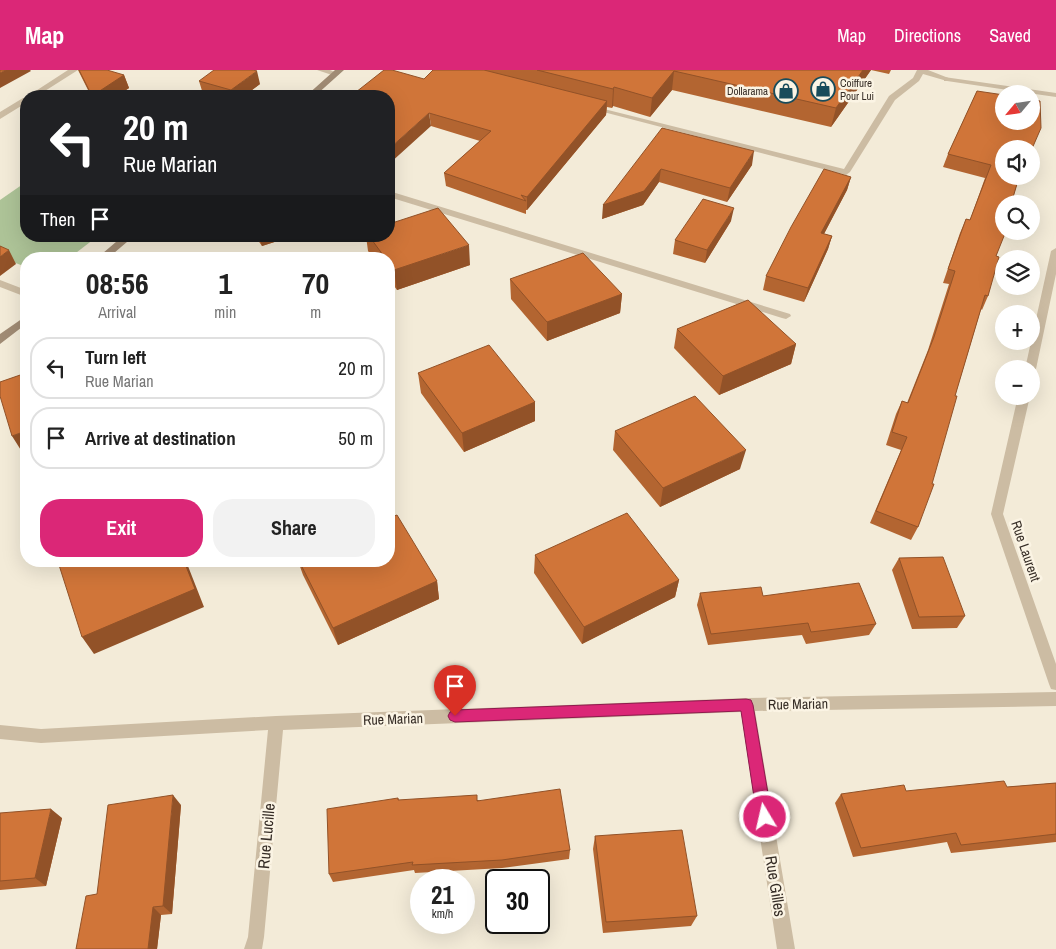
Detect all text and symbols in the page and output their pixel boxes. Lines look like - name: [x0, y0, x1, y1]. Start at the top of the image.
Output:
- text: Map: [25, 19, 64, 51]
- text: Map: [837, 23, 866, 48]
- text: Directions: [894, 23, 961, 48]
- text: Saved: [989, 23, 1031, 48]
- shop icon: Coiffure Pour Lui: [810, 76, 836, 102]
- place label: Coiffure Pour Lui: [840, 76, 874, 103]
- shop icon: Dollarama: [773, 78, 799, 104]
- place label: Dollarama: [727, 84, 768, 98]
- north arrow: [995, 85, 1040, 130]
- map controls: [995, 85, 1040, 405]
- text: 20 m: [123, 104, 188, 151]
- icon: left: [40, 110, 105, 175]
- button: sound: [995, 140, 1040, 185]
- text: Rue Marian: [123, 149, 217, 179]
- button: search: [995, 195, 1040, 240]
- icon: arrive: [86, 205, 114, 233]
- text: Then: [40, 206, 76, 232]
- button: layers: [995, 250, 1040, 295]
- text: 08:56: [86, 263, 149, 303]
- text: 1: [218, 263, 232, 303]
- text: 70: [302, 263, 329, 303]
- text: Arrival: [98, 301, 136, 323]
- text: min: [214, 301, 236, 323]
- text: m: [310, 301, 321, 323]
- button: +: [995, 305, 1040, 350]
- text: Turn left: [85, 344, 146, 370]
- icon: left: [42, 354, 70, 382]
- text: 20 m: [338, 355, 373, 381]
- button: −: [995, 360, 1040, 405]
- text: Rue Marian: [85, 370, 154, 392]
- icon: arrive: [42, 424, 70, 452]
- text: Arrive at destination: [85, 425, 236, 451]
- text: 50 m: [338, 425, 373, 451]
- button: Exit: [40, 499, 203, 557]
- button: Share: [213, 499, 375, 557]
- street label: Rue Laurent: [1007, 518, 1045, 584]
- pin: [434, 665, 476, 716]
- icon: arrive: [441, 672, 469, 700]
- street label: Rue Marian: [768, 694, 828, 714]
- street label: Rue Marian: [363, 709, 423, 729]
- position arrow: [738, 790, 790, 842]
- street label: Rue Lucille: [252, 802, 280, 870]
- street label: Rue Gilles: [760, 854, 792, 918]
- speed limit sign: 30: [485, 869, 550, 934]
- text: 21: [431, 878, 454, 912]
- text: km/h: [432, 906, 453, 922]

